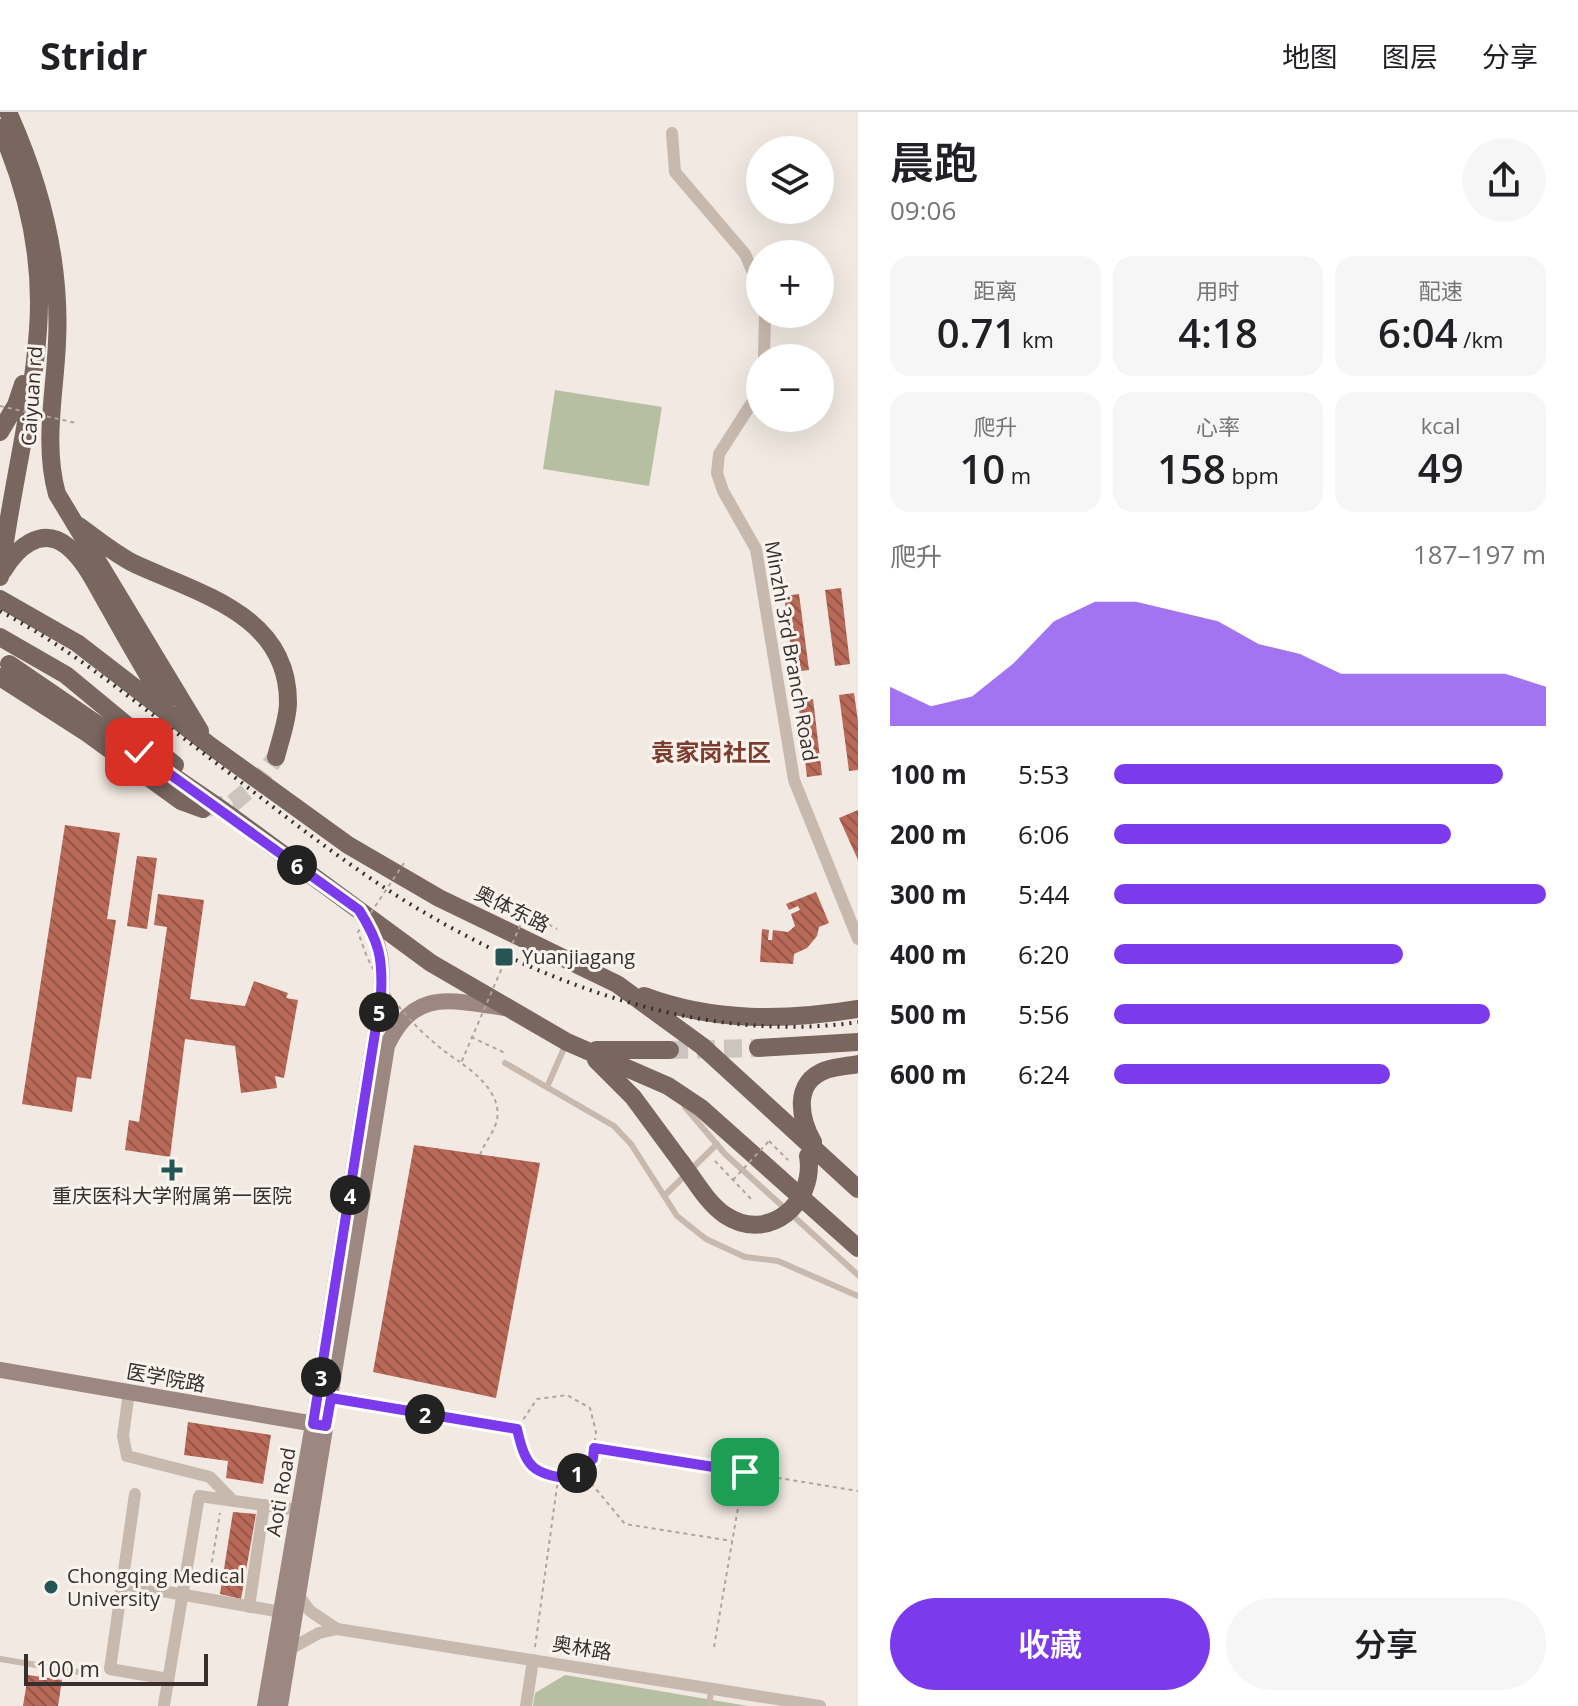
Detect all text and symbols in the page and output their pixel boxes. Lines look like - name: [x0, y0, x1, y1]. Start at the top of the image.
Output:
- text: Stridr: [40, 29, 148, 81]
- text: 地图: [1282, 37, 1338, 75]
- text: 图层: [1382, 37, 1438, 75]
- text: 分享: [1482, 37, 1538, 75]
- text: 晨跑: [890, 132, 978, 192]
- map controls: [746, 136, 834, 432]
- button: layers: [746, 136, 834, 224]
- button: share: [1462, 138, 1546, 222]
- text: 09:06: [890, 192, 956, 228]
- button: +: [746, 240, 834, 328]
- text: 距离: [973, 275, 1017, 305]
- text: 用时: [1196, 275, 1240, 305]
- text: 配速: [1419, 275, 1463, 305]
- text: 0.71: [937, 305, 1016, 360]
- text: 4:18: [1178, 305, 1258, 360]
- text: 6:04: [1378, 305, 1458, 360]
- text: km: [1016, 324, 1054, 354]
- text: /km: [1458, 324, 1503, 354]
- button: −: [746, 344, 834, 432]
- street label: Caiyuan rd: [15, 345, 48, 447]
- text: kcal: [1421, 410, 1461, 440]
- text: 爬升: [973, 411, 1017, 441]
- text: 心率: [1196, 411, 1240, 441]
- text: 49: [1418, 440, 1464, 495]
- text: 10: [959, 441, 1005, 496]
- text: 158: [1157, 441, 1226, 496]
- text: m: [1005, 460, 1031, 490]
- text: bpm: [1226, 460, 1279, 490]
- text: 187–197 m: [1413, 536, 1546, 572]
- text: 爬升: [890, 538, 942, 574]
- street label: Minzhi 3rd Branch Road: [759, 539, 824, 763]
- pin: [105, 718, 173, 786]
- icon: check: [117, 730, 161, 774]
- district label: 袁家岗社区: [651, 735, 771, 768]
- text: 100 m: [890, 756, 967, 792]
- text: 5:53: [1018, 756, 1069, 792]
- text: 200 m: [890, 816, 967, 852]
- text: 6:06: [1018, 816, 1069, 852]
- pin: 6: [277, 845, 317, 885]
- text: 6: [291, 850, 303, 880]
- text: 300 m: [890, 876, 967, 912]
- text: 5:44: [1018, 876, 1069, 912]
- street label: 奥体东路: [470, 879, 554, 938]
- text: 400 m: [890, 936, 967, 972]
- text: 6:20: [1018, 936, 1069, 972]
- place label: Yuanjiagang: [522, 943, 635, 970]
- marker: Yuanjiagang: [493, 946, 515, 968]
- pin: 5: [359, 992, 399, 1032]
- text: 500 m: [890, 996, 967, 1032]
- text: 5:56: [1018, 996, 1069, 1032]
- text: 5: [373, 997, 385, 1027]
- text: 600 m: [890, 1056, 967, 1092]
- text: 6:24: [1018, 1056, 1069, 1092]
- marker: 重庆医科大学附属第一医院: [161, 1159, 183, 1181]
- pin: 4: [330, 1175, 370, 1215]
- text: 4: [344, 1180, 356, 1210]
- place label: 重庆医科大学附属第一医院: [52, 1182, 292, 1209]
- street label: 医学院路: [124, 1357, 208, 1398]
- pin: 3: [301, 1357, 341, 1397]
- text: 3: [315, 1362, 327, 1392]
- pin: 2: [405, 1394, 445, 1434]
- text: 2: [419, 1399, 431, 1429]
- pin: [711, 1438, 779, 1506]
- street label: Aoti Road: [259, 1445, 302, 1538]
- icon: arrive: [723, 1450, 767, 1494]
- pin: 1: [557, 1453, 597, 1493]
- text: 1: [571, 1458, 583, 1488]
- place label: Chongqing Medical University: [67, 1562, 245, 1612]
- marker: Chongqing Medical University: [42, 1578, 60, 1596]
- button: 收藏: [890, 1598, 1210, 1690]
- button: 分享: [1226, 1598, 1546, 1690]
- street label: 奥林路: [550, 1629, 614, 1666]
- scale bar: [24, 1650, 208, 1686]
- text: 100 m: [36, 1653, 100, 1683]

